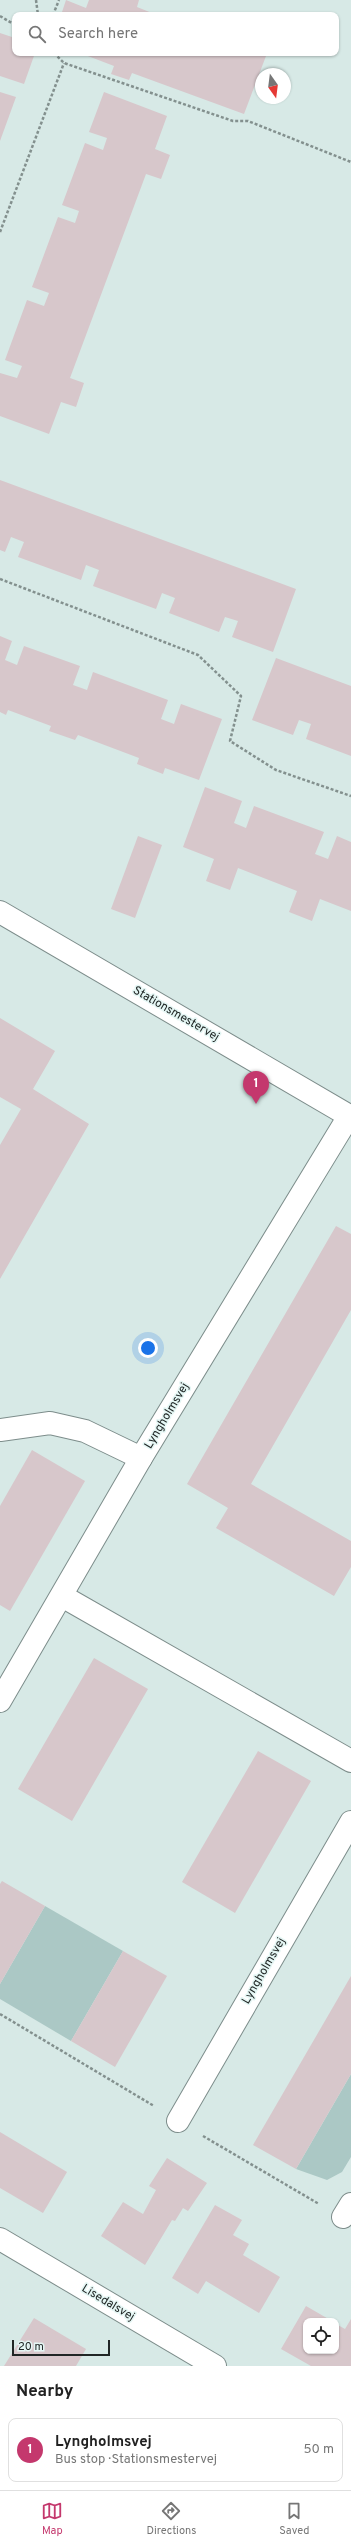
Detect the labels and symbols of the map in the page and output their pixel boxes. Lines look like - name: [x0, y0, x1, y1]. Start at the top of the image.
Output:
- north arrow: [255, 68, 291, 104]
- street label: Stationsmestervej: [130, 983, 222, 1045]
- pin: 1: [243, 1071, 269, 1104]
- your location: [138, 1338, 158, 1358]
- street label: Lyngholmsvej: [141, 1380, 193, 1452]
- street label: Lyngholmsvej: [238, 1935, 290, 2007]
- street label: Lisedalsvej: [79, 2281, 137, 2325]
- scale bar: [12, 2338, 110, 2357]

